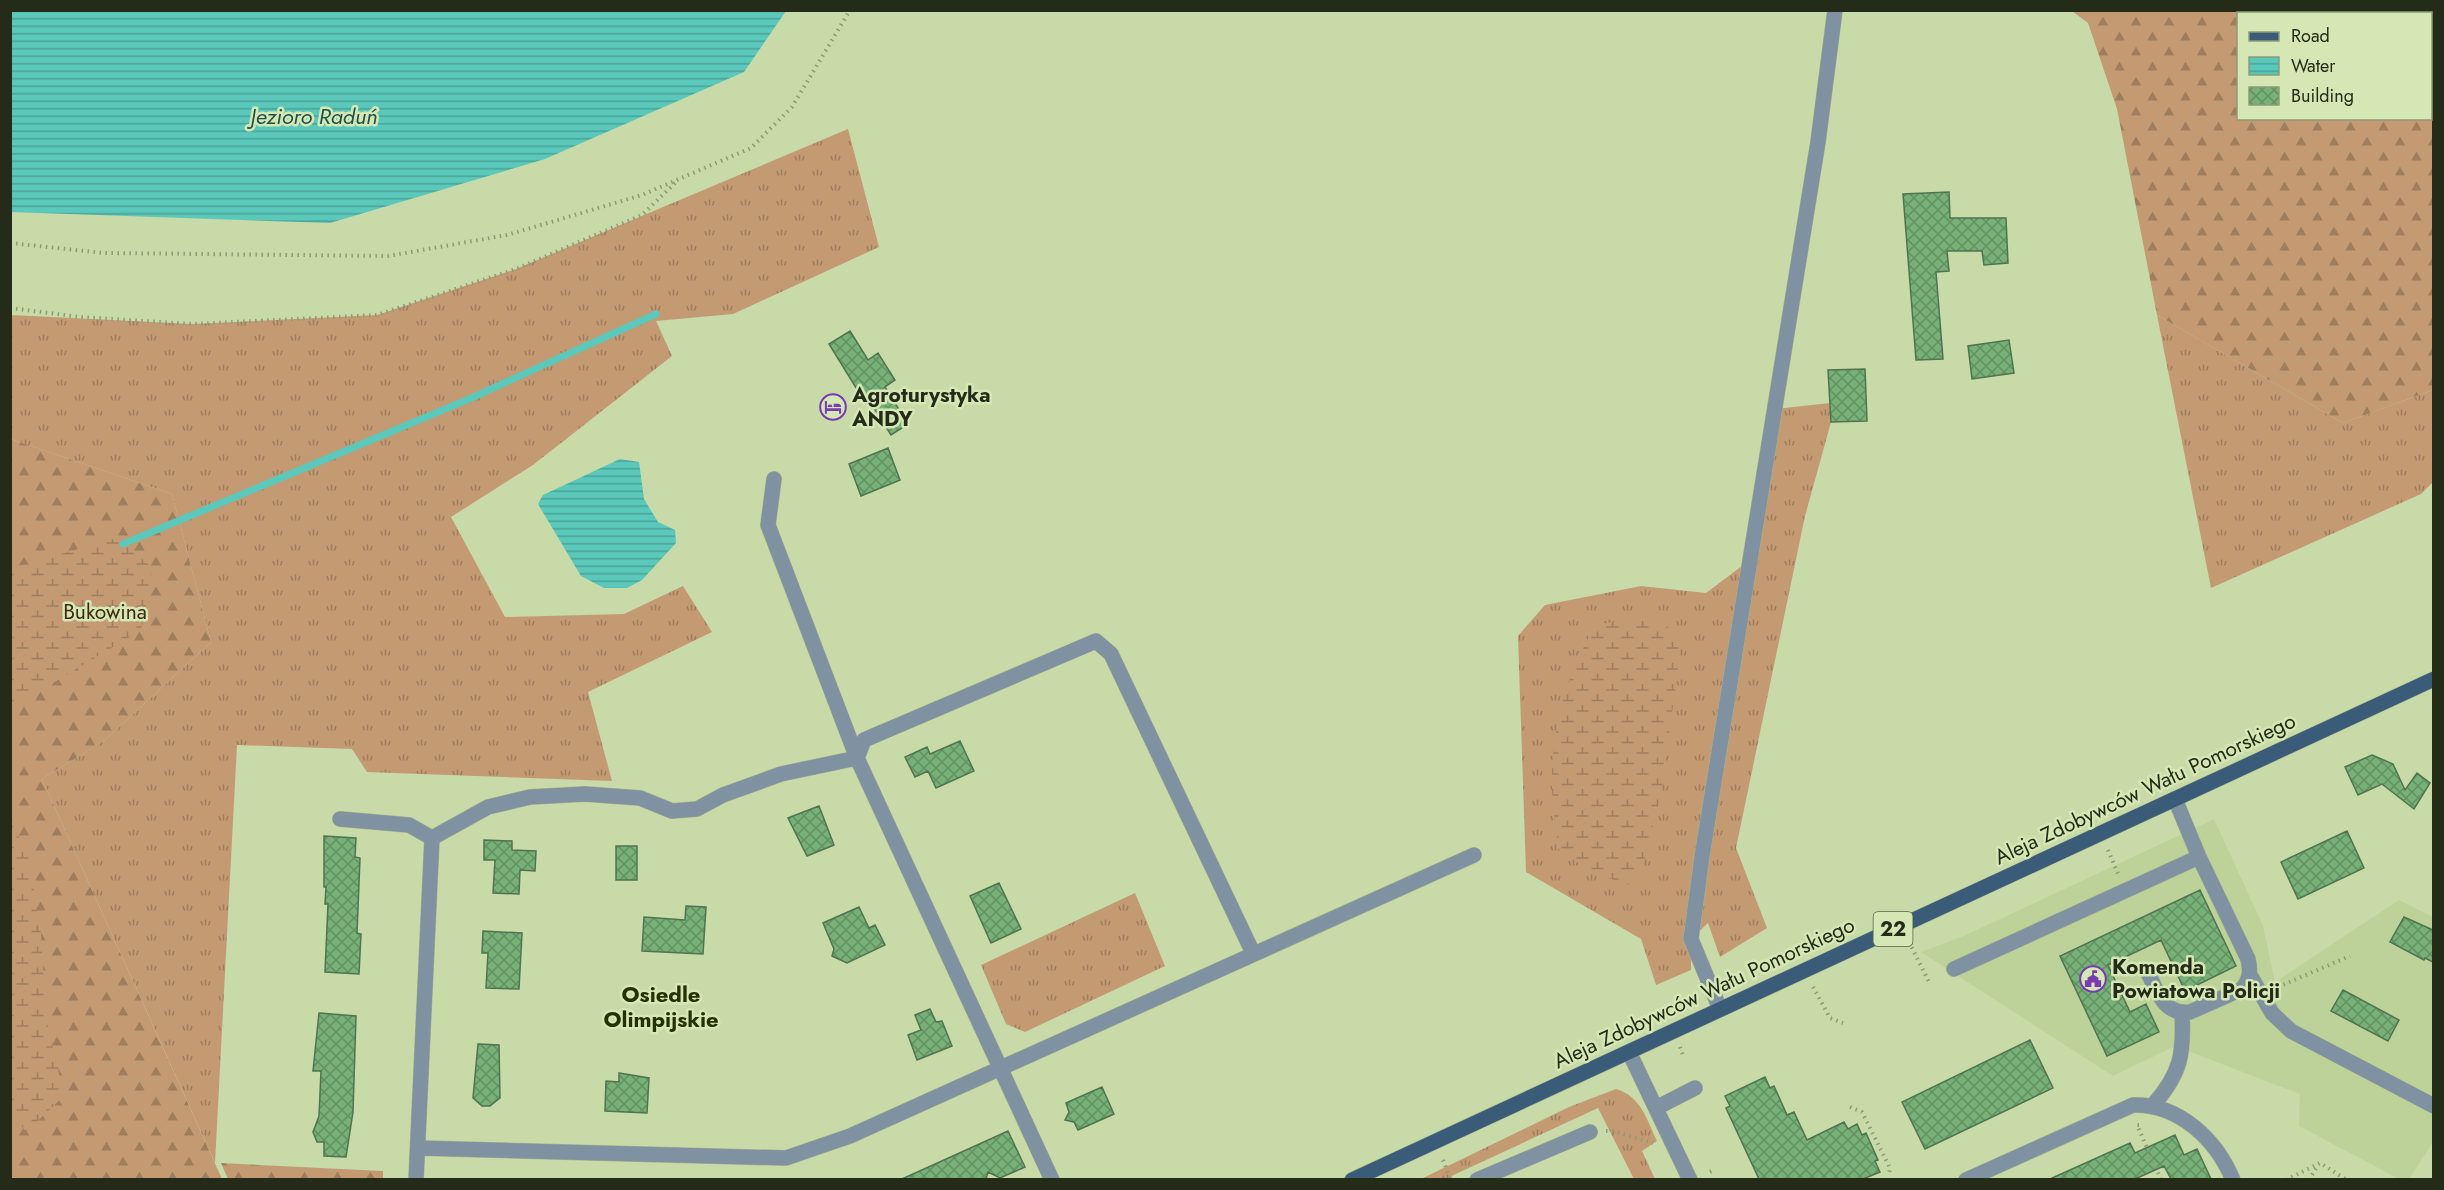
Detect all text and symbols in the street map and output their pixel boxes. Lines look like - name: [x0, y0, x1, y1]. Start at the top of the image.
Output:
- legend: [2237, 12, 2432, 120]
- text: Road: [2291, 23, 2330, 49]
- text: Water: [2291, 53, 2336, 79]
- text: Building: [2291, 83, 2354, 109]
- water label: Jezioro Raduń: [247, 100, 377, 132]
- place label: Agroturystyka ANDY: [851, 380, 991, 434]
- hotel icon: Agroturystyka ANDY: [818, 392, 848, 422]
- park label: Bukowina: [63, 597, 147, 627]
- street label: Aleja Zdobywców Wału Pomorskiego: [1990, 706, 2300, 872]
- street label: Aleja Zdobywców Wału Pomorskiego: [1549, 910, 1859, 1076]
- road number: 22: [1874, 912, 1912, 946]
- place label: Komenda Powiatowa Policji: [2112, 952, 2280, 1006]
- public building icon: Komenda Powiatowa Policji: [2078, 964, 2108, 994]
- district label: Osiedle Olimpijskie: [603, 978, 719, 1035]

